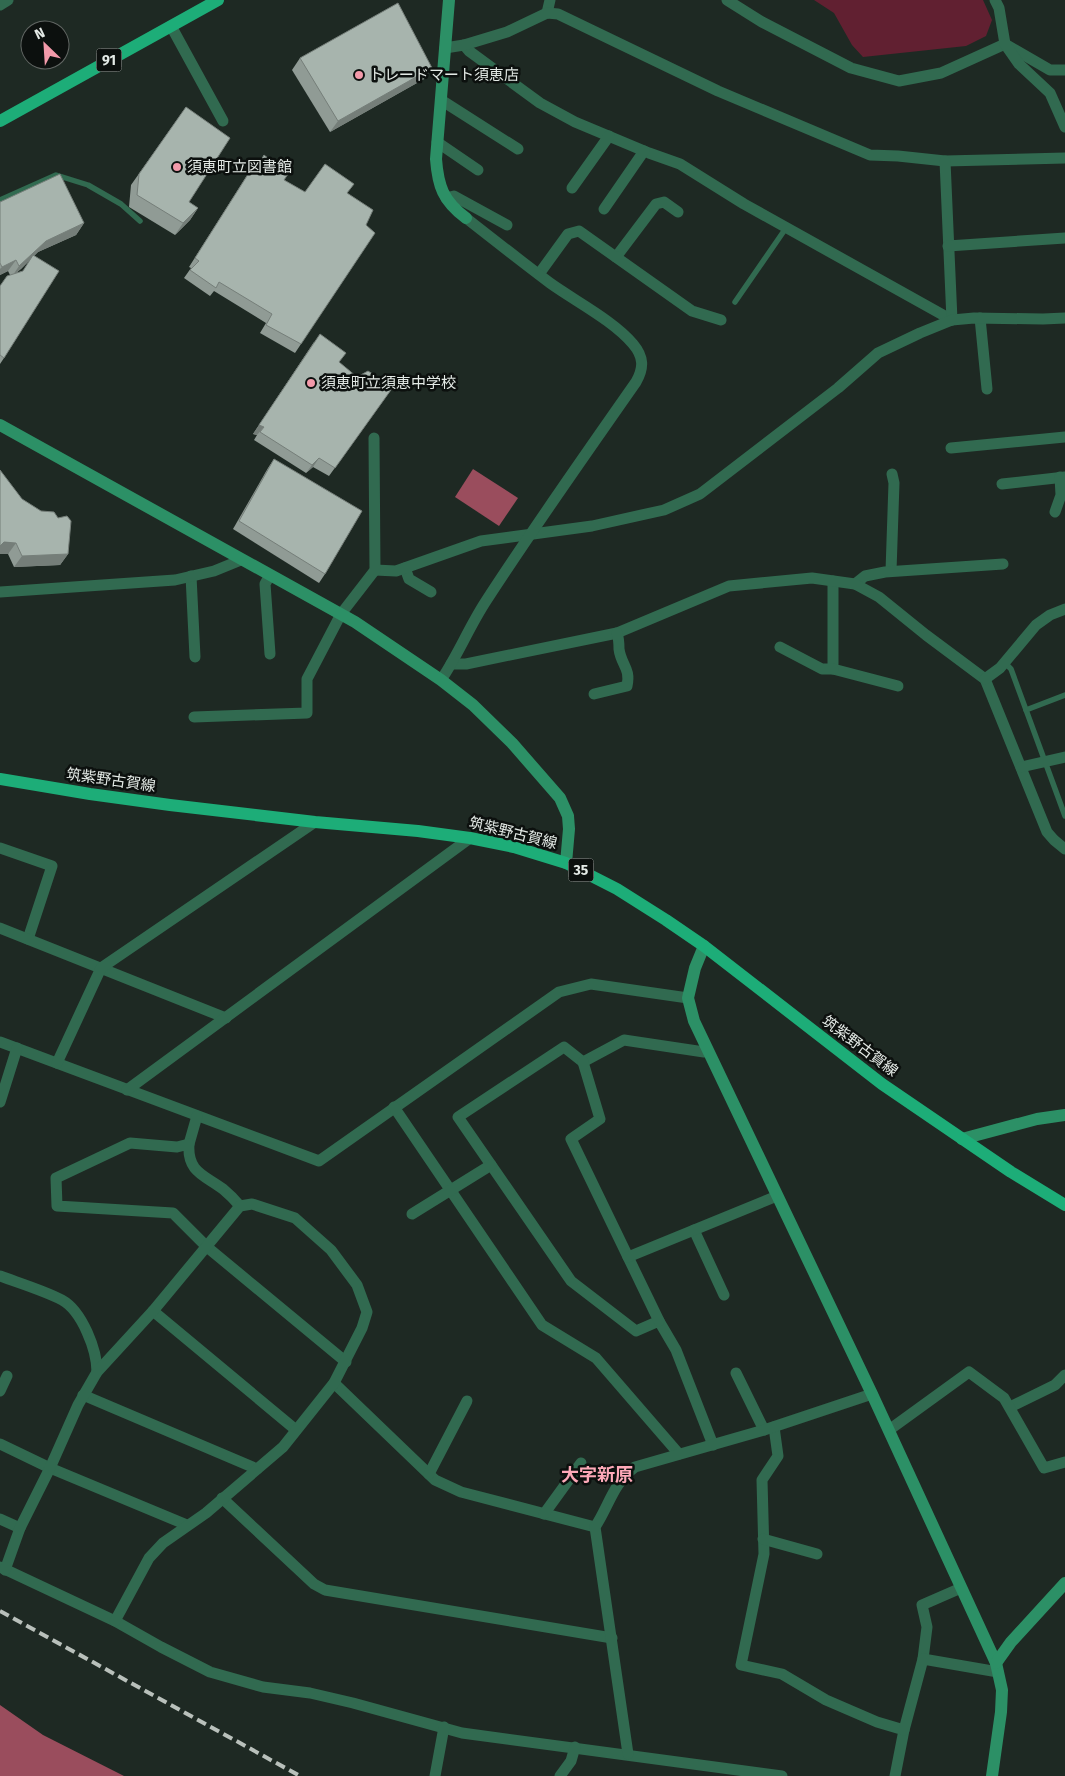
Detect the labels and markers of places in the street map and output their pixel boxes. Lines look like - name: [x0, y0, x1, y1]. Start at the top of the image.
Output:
- place label: トレードマート須恵店: [369, 66, 519, 84]
- marker: トレードマート須恵店: [353, 69, 365, 81]
- place label: 須恵町立図書館: [187, 158, 292, 176]
- marker: 須恵町立図書館: [171, 161, 183, 173]
- place label: 須恵町立須恵中学校: [321, 374, 456, 392]
- marker: 須恵町立須恵中学校: [305, 377, 317, 389]

